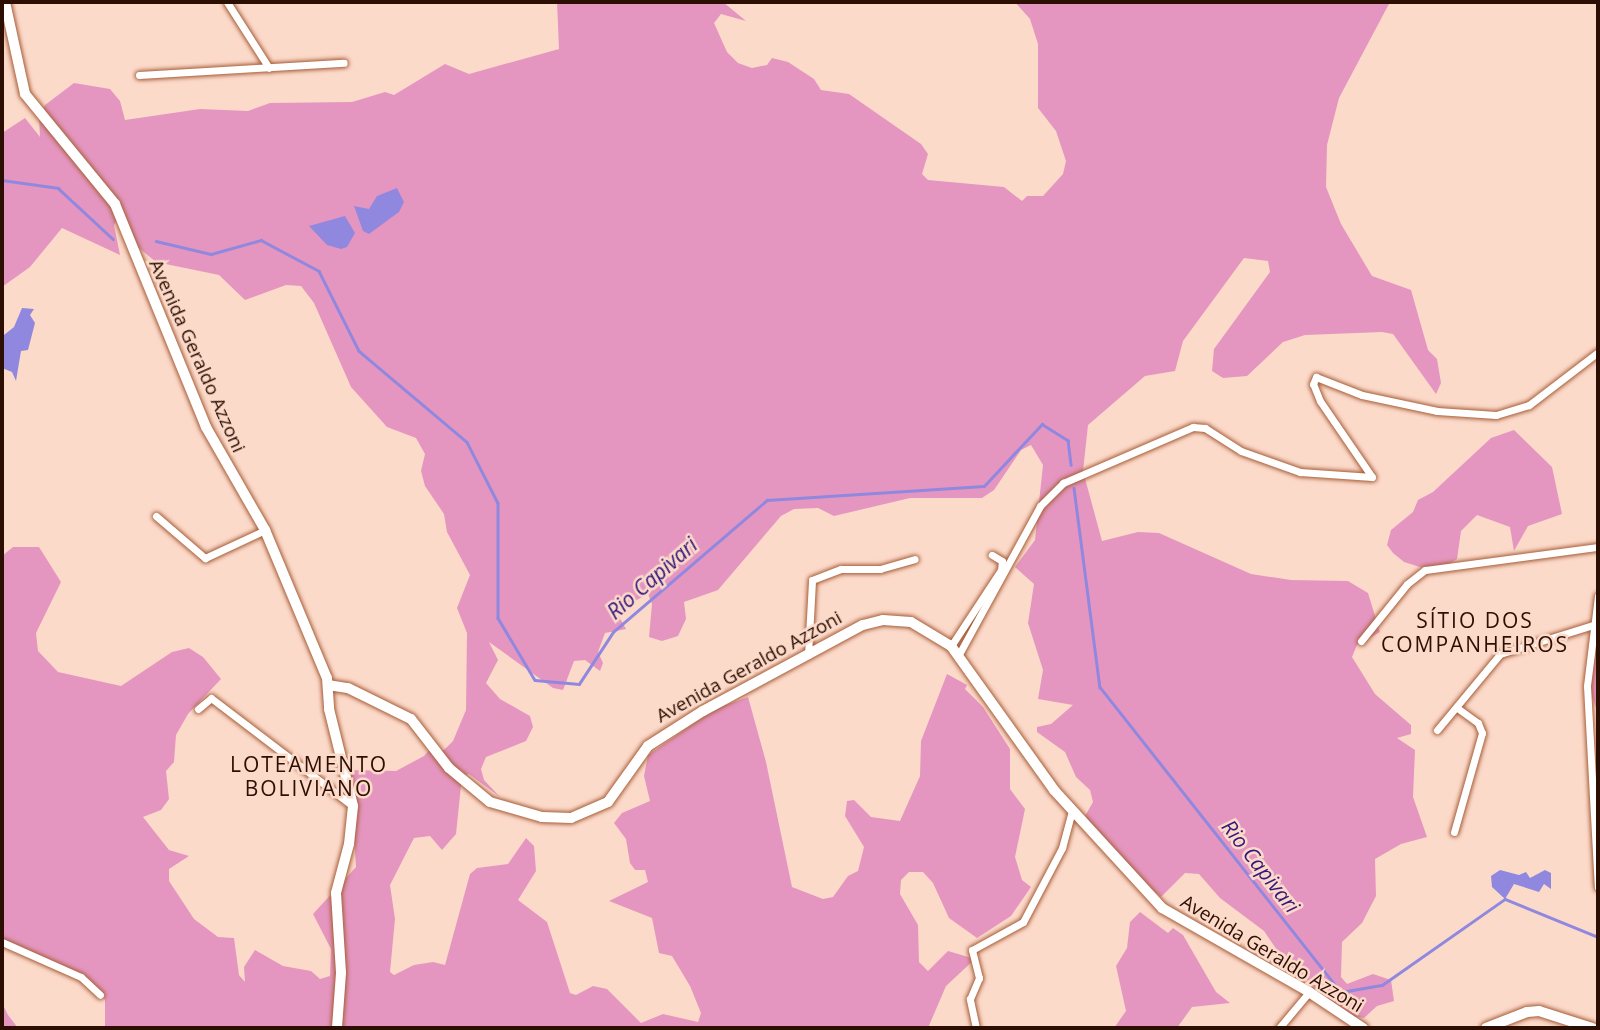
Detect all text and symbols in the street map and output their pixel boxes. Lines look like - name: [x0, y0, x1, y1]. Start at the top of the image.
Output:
- street label: Avenida Geraldo Azzoni: [144, 256, 250, 456]
- water label: Rio Capivari: [602, 532, 702, 624]
- street label: Avenida Geraldo Azzoni: [652, 606, 846, 728]
- district label: SÍTIO DOS COMPANHEIROS: [1382, 607, 1568, 657]
- district label: LOTEAMENTO BOLIVIANO: [231, 751, 387, 801]
- water label: Rio Capivari: [1217, 814, 1305, 918]
- street label: Avenida Geraldo Azzoni: [1177, 890, 1367, 1018]

